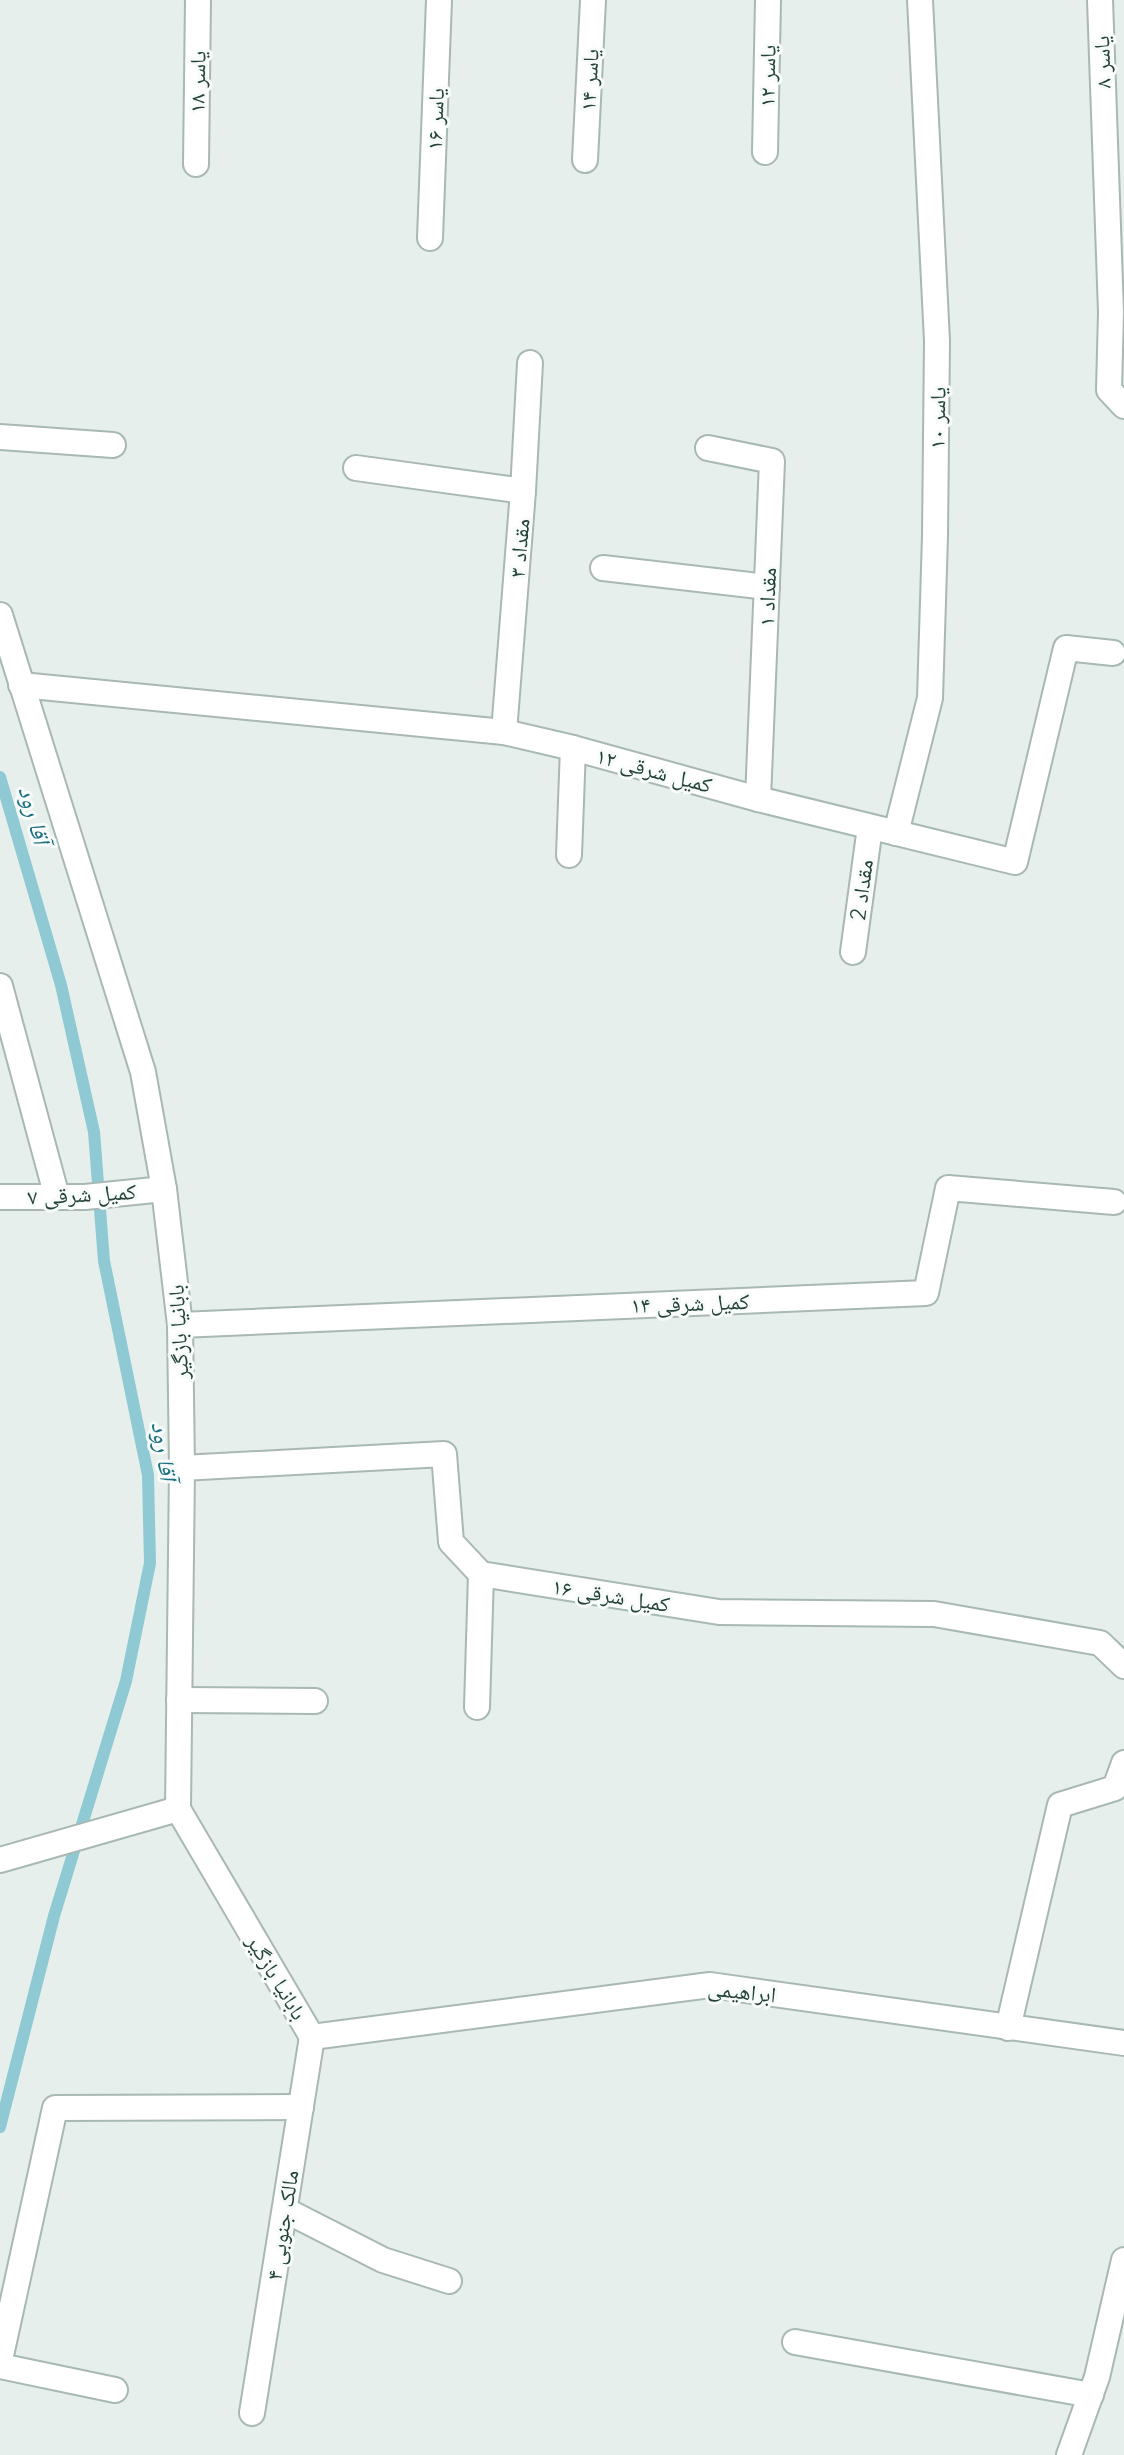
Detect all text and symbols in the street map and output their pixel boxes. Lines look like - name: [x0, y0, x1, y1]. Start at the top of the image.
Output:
- street label: یاسر ۸: [1087, 35, 1117, 89]
- street label: یاسر ۱۲: [752, 45, 782, 107]
- street label: یاسر ۱۴: [573, 48, 605, 112]
- street label: یاسر ۱۸: [182, 51, 212, 113]
- street label: یاسر ۱۶: [420, 87, 450, 151]
- street label: یاسر ۱۰: [922, 387, 952, 449]
- street label: مقداد ۳: [502, 517, 536, 579]
- street label: مقداد ۱: [752, 567, 782, 627]
- street label: کمیل شرقی ۱۲: [593, 741, 715, 799]
- water label: آقا رود: [12, 782, 59, 853]
- street label: مقداد 2: [843, 858, 879, 922]
- street label: کمیل شرقی ۷: [27, 1177, 137, 1211]
- street label: بابانیا بازگیر: [162, 1284, 195, 1381]
- street label: کمیل شرقی ۱۴: [630, 1287, 750, 1319]
- water label: آقا رود: [146, 1419, 185, 1488]
- street label: کمیل شرقی ۱۶: [550, 1572, 672, 1618]
- street label: بابانیا بازگیر: [240, 1928, 313, 2025]
- street label: ابراهیمی: [706, 1973, 778, 2009]
- street label: مالک جنوبی ۴: [259, 2168, 305, 2282]

